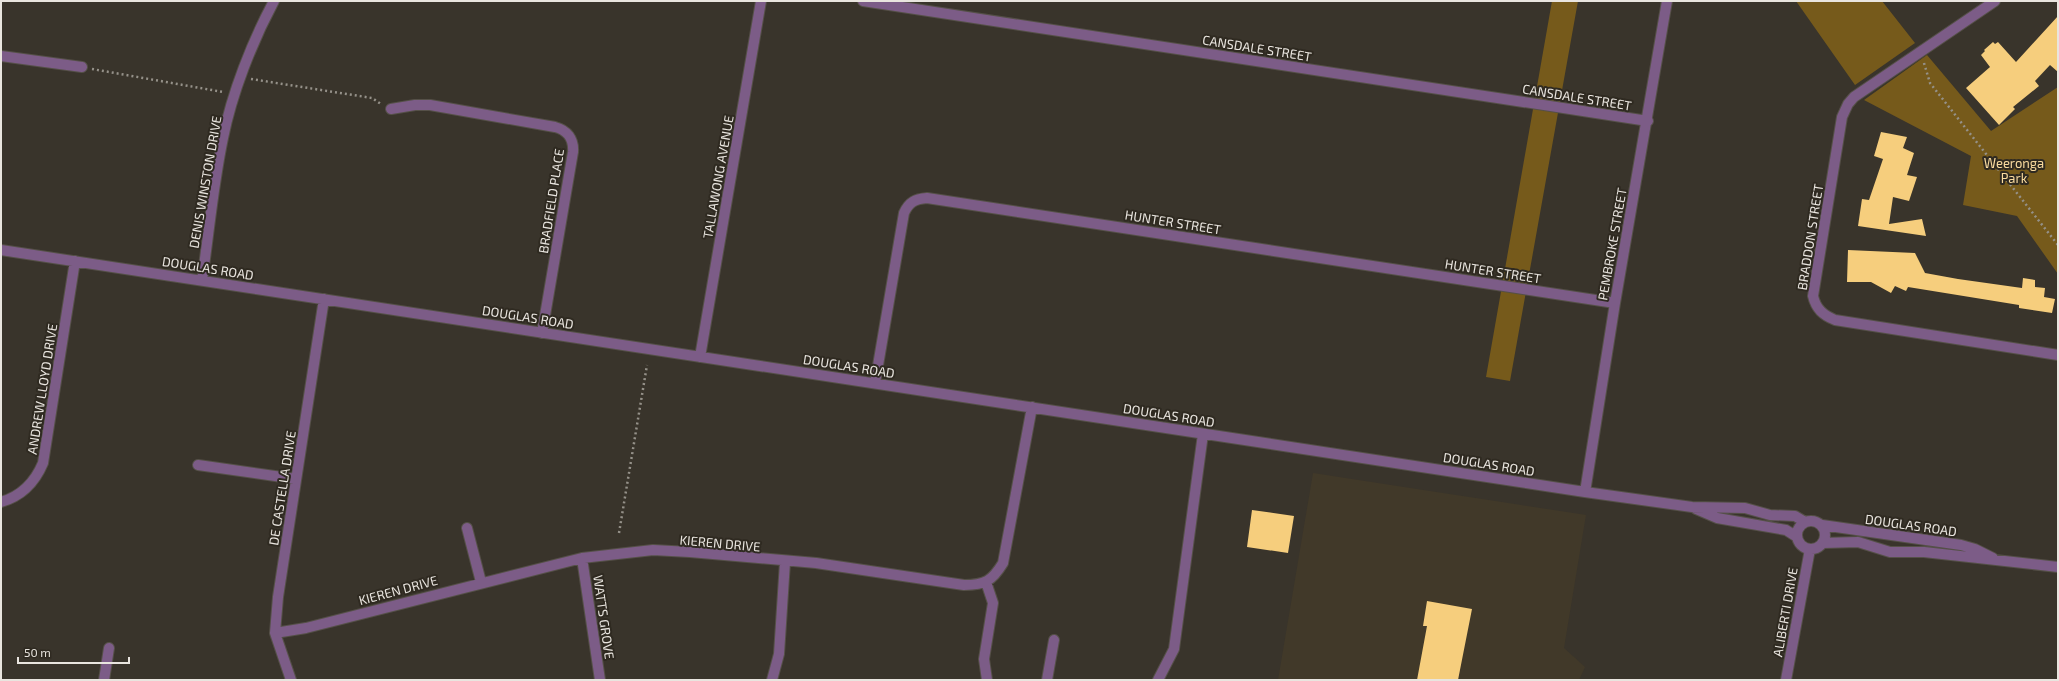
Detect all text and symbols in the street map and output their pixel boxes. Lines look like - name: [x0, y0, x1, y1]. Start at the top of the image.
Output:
- street label: CANSDALE STREET: [1201, 31, 1313, 65]
- street label: CANSDALE STREET: [1521, 80, 1633, 114]
- street label: TALLAWONG AVENUE: [699, 114, 737, 240]
- street label: DENIS WINSTON DRIVE: [185, 115, 225, 249]
- street label: BRADFIELD PLACE: [535, 148, 567, 254]
- park label: Weeronga Park: [1984, 155, 2044, 186]
- street label: BRADDON STREET: [1794, 182, 1826, 291]
- street label: PEMBROKE STREET: [1594, 186, 1630, 301]
- street label: HUNTER STREET: [1124, 206, 1223, 238]
- street label: DOUGLAS ROAD: [161, 253, 255, 283]
- street label: HUNTER STREET: [1444, 255, 1543, 287]
- street label: DOUGLAS ROAD: [481, 302, 575, 332]
- street label: ANDREW LLOYD DRIVE: [24, 323, 60, 455]
- street label: DOUGLAS ROAD: [802, 351, 896, 381]
- street label: DOUGLAS ROAD: [1122, 400, 1216, 430]
- street label: DE CASTELLA DRIVE: [265, 430, 299, 546]
- street label: DOUGLAS ROAD: [1442, 449, 1536, 479]
- street label: DOUGLAS ROAD: [1864, 511, 1958, 539]
- street label: KIEREN DRIVE: [679, 531, 761, 555]
- street label: ALIBERTI DRIVE: [1769, 566, 1801, 658]
- street label: KIEREN DRIVE: [357, 572, 439, 608]
- street label: WATTS GROVE: [590, 574, 618, 660]
- scale bar: [18, 639, 129, 665]
- text: 50 m: [24, 645, 51, 659]

